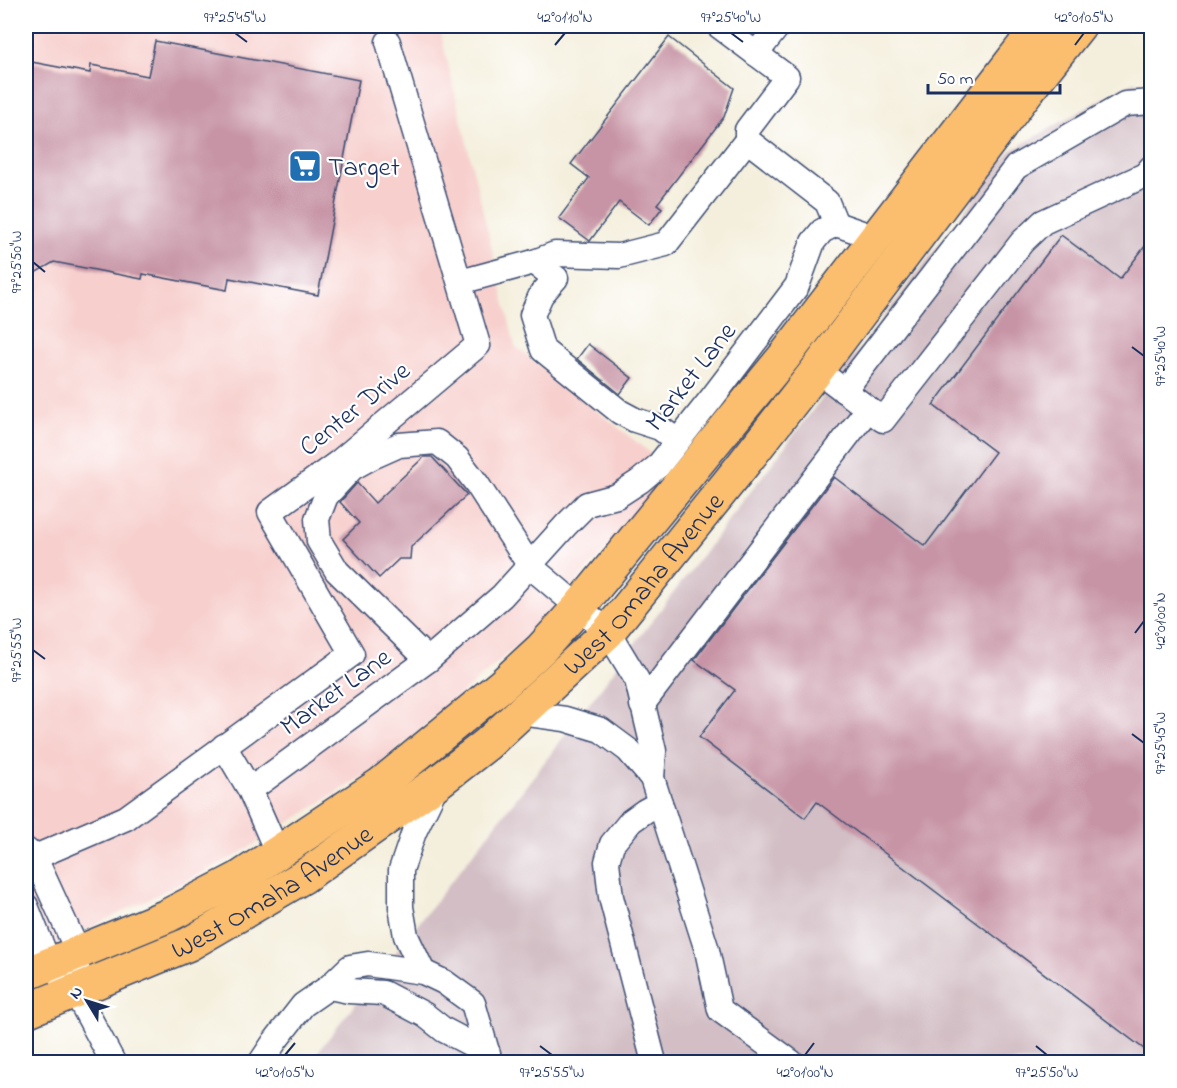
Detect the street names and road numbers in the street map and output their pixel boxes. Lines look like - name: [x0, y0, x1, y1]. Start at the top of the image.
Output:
- street label: Market Lane: [637, 314, 748, 440]
- street label: Center Drive: [292, 352, 420, 467]
- street label: West Omaha Avenue: [555, 484, 736, 686]
- street label: Market Lane: [273, 639, 401, 747]
- street label: West Omaha Avenue: [166, 816, 383, 971]

